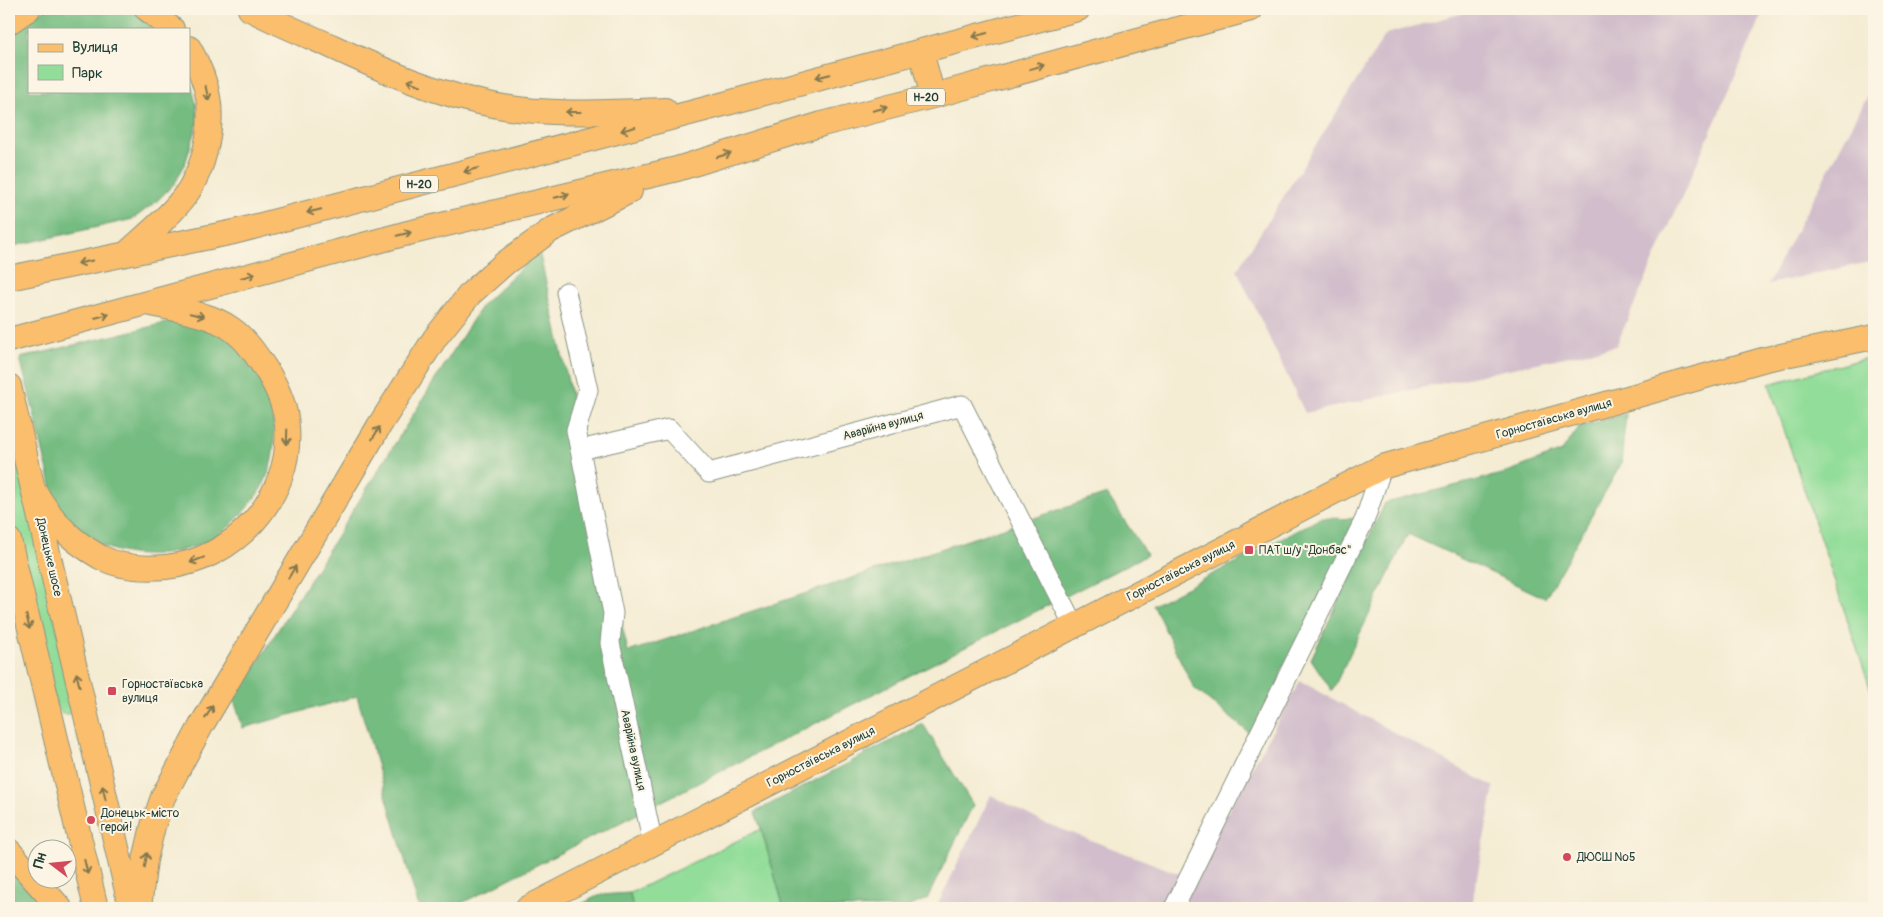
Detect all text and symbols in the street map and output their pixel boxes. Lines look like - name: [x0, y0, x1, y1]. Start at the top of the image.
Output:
- legend: [28, 28, 190, 92]
- one-way arrow: [972, 31, 988, 41]
- text: Вулиця: [72, 38, 118, 57]
- one-way arrow: [1028, 62, 1044, 71]
- text: Парк: [72, 64, 103, 83]
- one-way arrow: [815, 72, 831, 82]
- one-way arrow: [407, 78, 422, 87]
- one-way arrow: [203, 85, 213, 101]
- road number: Н-20: [907, 88, 945, 105]
- one-way arrow: [871, 104, 887, 113]
- one-way arrow: [565, 107, 582, 117]
- one-way arrow: [621, 125, 637, 134]
- one-way arrow: [715, 149, 731, 159]
- one-way arrow: [463, 166, 479, 175]
- road number: Н-20: [400, 175, 438, 192]
- one-way arrow: [554, 191, 570, 200]
- one-way arrow: [306, 207, 322, 216]
- one-way arrow: [396, 229, 412, 238]
- one-way arrow: [78, 257, 94, 267]
- one-way arrow: [239, 271, 255, 281]
- one-way arrow: [94, 311, 110, 320]
- one-way arrow: [189, 311, 205, 320]
- street label: Горностаївська вулиця: [1494, 395, 1614, 443]
- street label: Аварійна вулиця: [841, 408, 925, 444]
- one-way arrow: [371, 426, 381, 440]
- one-way arrow: [282, 428, 292, 444]
- street label: Донецьке шосе: [32, 515, 65, 598]
- street label: Горностаївська вулиця: [1124, 537, 1238, 605]
- place label: ПАТ ш/у "Донбас": [1259, 543, 1352, 558]
- marker: ПАТ ш/у "Донбас": [1243, 544, 1255, 556]
- one-way arrow: [190, 556, 206, 565]
- one-way arrow: [288, 566, 298, 580]
- one-way arrow: [24, 613, 33, 629]
- one-way arrow: [73, 673, 82, 689]
- place label: Горностаївська вулиця: [122, 677, 204, 706]
- marker: Горностаївська вулиця: [106, 685, 118, 697]
- one-way arrow: [205, 705, 215, 719]
- street label: Аварійна вулиця: [617, 708, 649, 792]
- street label: Горностаївська вулиця: [764, 723, 878, 791]
- one-way arrow: [99, 785, 108, 801]
- place label: Донецьк-місто герой!: [100, 806, 180, 835]
- marker: Донецьк-місто герой!: [85, 814, 97, 826]
- north arrow: [28, 840, 78, 890]
- place label: ДЮСШ №5: [1576, 850, 1635, 865]
- text: Пн: [30, 851, 50, 870]
- marker: ДЮСШ №5: [1561, 851, 1573, 863]
- one-way arrow: [141, 852, 151, 868]
- one-way arrow: [82, 859, 91, 875]

